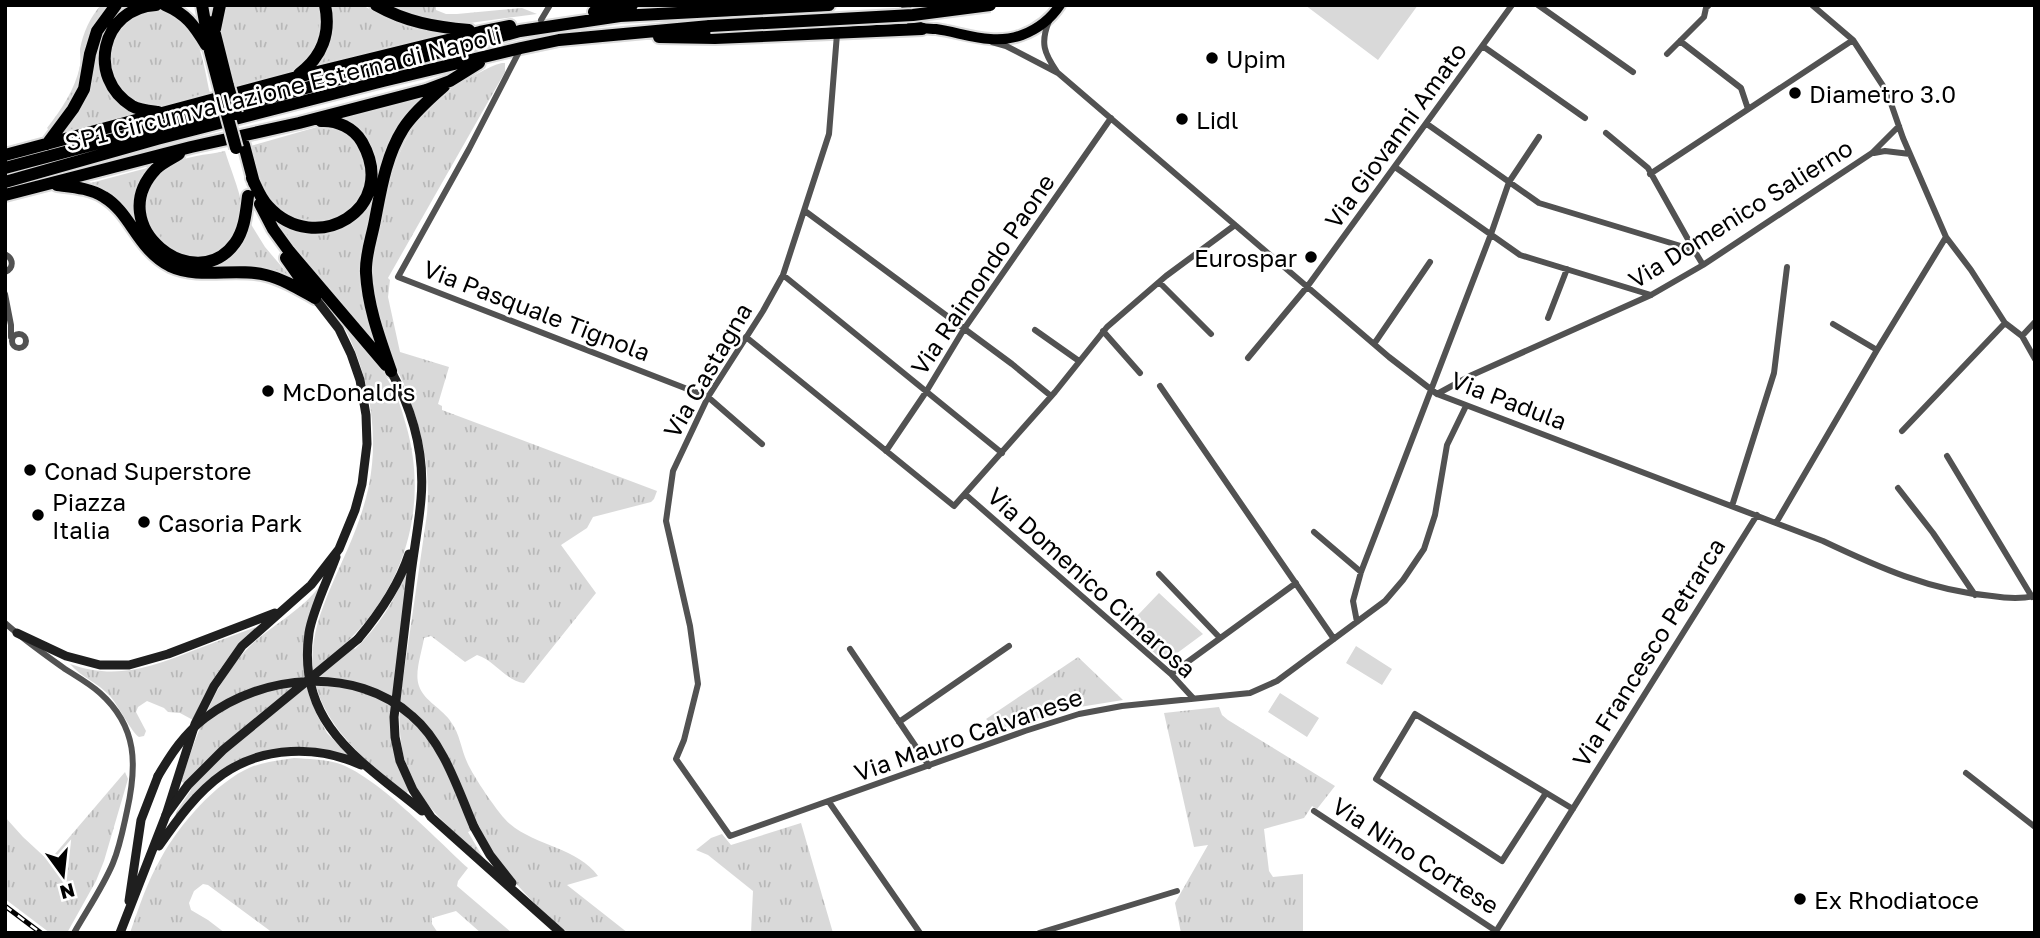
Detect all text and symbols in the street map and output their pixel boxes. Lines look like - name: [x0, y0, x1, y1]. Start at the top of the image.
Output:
- street label: SP1 Circumvallazione Esterna di Napoli: [62, 20, 504, 156]
- street label: Via Giovanni Amato: [1318, 37, 1472, 233]
- place label: Upim: [1226, 44, 1286, 73]
- marker: Upim: [1204, 50, 1220, 66]
- place label: Diametro 3.0: [1809, 79, 1956, 108]
- marker: Diametro 3.0: [1787, 85, 1803, 101]
- place label: Lidl: [1196, 105, 1239, 134]
- marker: Lidl: [1174, 111, 1190, 127]
- street label: Via Domenico Salierno: [1623, 132, 1857, 294]
- street label: Via Raimondo Paone: [904, 168, 1060, 380]
- place label: Eurospar: [1194, 243, 1297, 272]
- marker: Eurospar: [1303, 249, 1319, 265]
- street label: Via Pasquale Tignola: [420, 253, 654, 367]
- street label: Via Castagna: [657, 297, 757, 443]
- street label: Via Padula: [1447, 365, 1571, 435]
- place label: McDonald's: [282, 377, 415, 406]
- marker: McDonald's: [260, 383, 276, 399]
- place label: Conad Superstore: [44, 456, 251, 485]
- marker: Conad Superstore: [22, 462, 38, 478]
- street label: Via Domenico Cimarosa: [982, 481, 1202, 683]
- place label: Piazza Italia: [52, 487, 126, 544]
- marker: Piazza Italia: [30, 507, 46, 523]
- place label: Casoria Park: [158, 508, 302, 537]
- marker: Casoria Park: [136, 514, 152, 530]
- street label: Via Francesco Petrarca: [1566, 532, 1730, 772]
- street label: Via Mauro Calvanese: [850, 681, 1086, 787]
- street label: Via Nino Cortese: [1327, 790, 1505, 920]
- north arrow: [28, 840, 98, 910]
- text: N: [58, 879, 77, 905]
- place label: Ex Rhodiatoce: [1814, 885, 1979, 914]
- marker: Ex Rhodiatoce: [1792, 891, 1808, 907]

